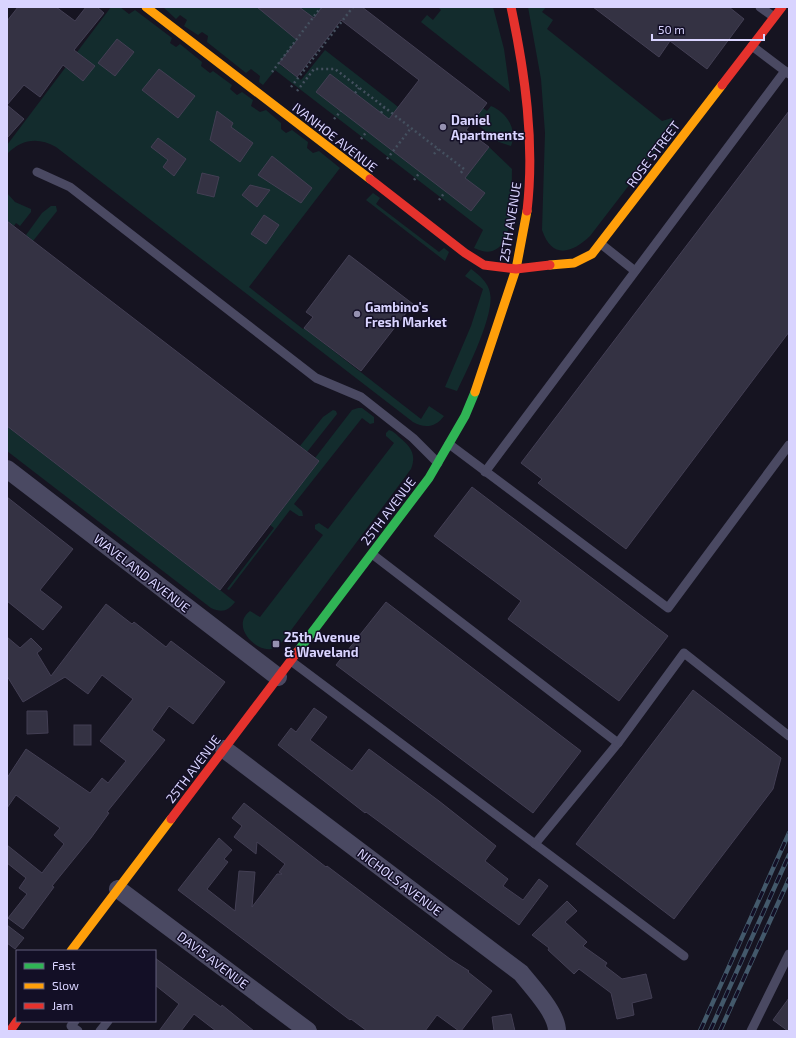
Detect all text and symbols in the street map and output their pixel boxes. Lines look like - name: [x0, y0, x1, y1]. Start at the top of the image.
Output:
- scale bar: [652, 16, 764, 42]
- text: 50 m: [658, 22, 685, 36]
- street label: IVANHOE AVENUE: [289, 99, 381, 175]
- place label: Daniel Apartments: [451, 112, 525, 143]
- street label: ROSE STREET: [623, 117, 683, 190]
- marker: Daniel Apartments: [438, 122, 448, 132]
- street label: 25TH AVENUE: [496, 181, 524, 263]
- place label: Gambino's Fresh Market: [365, 299, 448, 330]
- marker: Gambino's Fresh Market: [352, 309, 362, 319]
- street label: 25TH AVENUE: [357, 474, 419, 548]
- street label: WAVELAND AVENUE: [91, 530, 193, 616]
- place label: 25th Avenue & Waveland: [284, 629, 360, 660]
- marker: 25th Avenue & Waveland: [271, 639, 281, 649]
- street label: 25TH AVENUE: [162, 732, 224, 806]
- street label: NICHOLS AVENUE: [355, 845, 445, 919]
- street label: DAVIS AVENUE: [174, 928, 252, 992]
- legend: [16, 950, 156, 1022]
- text: Fast: [52, 958, 76, 972]
- text: Slow: [52, 978, 79, 992]
- text: Jam: [52, 998, 73, 1012]

